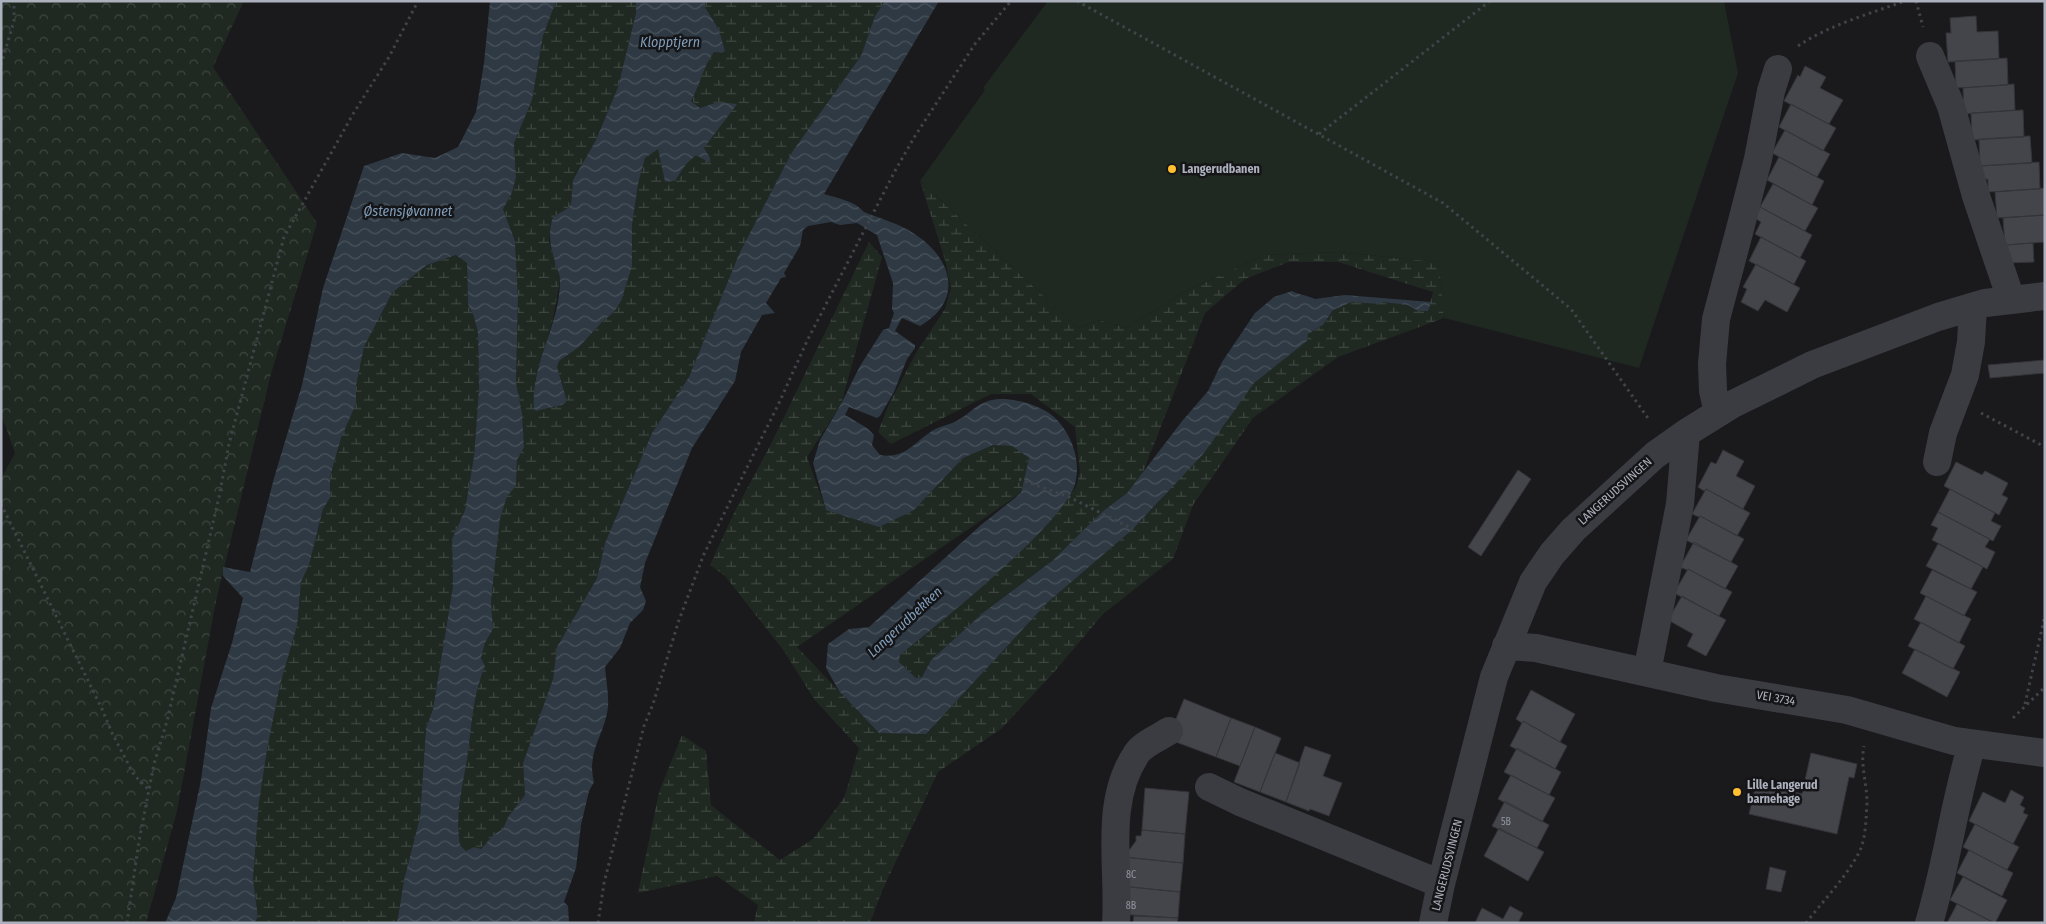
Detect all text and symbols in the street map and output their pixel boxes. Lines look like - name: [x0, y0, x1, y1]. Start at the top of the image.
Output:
- water label: Klopptjern: [640, 34, 700, 51]
- place label: Langerudbanen: [1182, 162, 1260, 176]
- marker: Langerudbanen: [1166, 163, 1178, 175]
- water label: Østensjøvannet: [364, 203, 453, 220]
- street label: LANGERUDSVINGEN: [1575, 454, 1655, 528]
- water label: Langerudbekken: [864, 583, 946, 661]
- street label: VEI 3734: [1756, 688, 1797, 708]
- place label: Lille Langerud barnehage: [1747, 778, 1817, 806]
- marker: Lille Langerud barnehage: [1731, 786, 1743, 798]
- house number: 5B: [1501, 816, 1512, 828]
- street label: LANGERUDSVINGEN: [1429, 818, 1465, 912]
- house number: 8C: [1126, 869, 1136, 881]
- house number: 8B: [1126, 900, 1137, 912]

